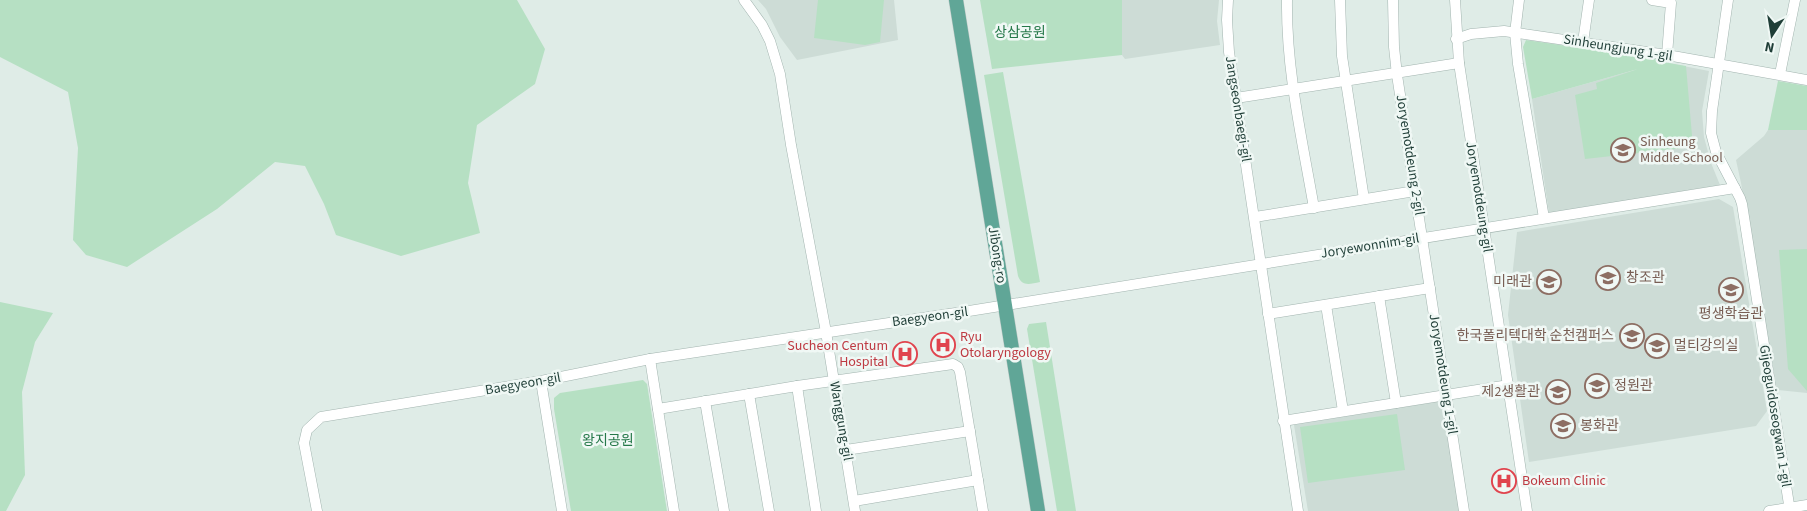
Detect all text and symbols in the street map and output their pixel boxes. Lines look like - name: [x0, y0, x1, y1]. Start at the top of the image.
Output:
- north arrow: [1747, 10, 1797, 60]
- park label: 상삼공원: [994, 23, 1046, 43]
- street label: Sinheungjung 1-gil: [1562, 30, 1674, 67]
- text: N: [1763, 36, 1776, 57]
- street label: Jangseonbaegi-gil: [1220, 55, 1256, 164]
- street label: Joryemotdeung 2-gil: [1391, 93, 1429, 217]
- place label: Sinheung Middle School: [1640, 132, 1723, 168]
- school or university icon: Sinheung Middle School: [1610, 137, 1636, 163]
- street label: Joryemotdeung-gil: [1460, 140, 1498, 254]
- street label: Jibong-ro: [983, 225, 1011, 285]
- street label: Joryewonnim-gil: [1319, 228, 1421, 264]
- school or university icon: 창조관: [1595, 265, 1621, 291]
- place label: 창조관: [1626, 268, 1665, 288]
- school or university icon: 미래관: [1536, 269, 1562, 295]
- place label: 미래관: [1493, 272, 1532, 292]
- school or university icon: 평생학습관: [1718, 277, 1744, 303]
- street label: Baegyeon-gil: [891, 302, 970, 332]
- place label: 평생학습관: [1699, 304, 1763, 324]
- street label: Joryemotdeung 1-gil: [1424, 312, 1462, 436]
- school or university icon: 한국폴리텍대학 순천캠퍼스: [1619, 323, 1645, 349]
- place label: 한국폴리텍대학 순천캠퍼스: [1457, 326, 1614, 346]
- place label: Ryu Otolaryngology: [960, 327, 1051, 363]
- hospital icon: Ryu Otolaryngology: [930, 332, 956, 358]
- school or university icon: 멀티강의실: [1644, 333, 1670, 359]
- place label: Sucheon Centum Hospital: [787, 336, 888, 372]
- place label: 멀티강의실: [1674, 336, 1738, 356]
- hospital icon: Sucheon Centum Hospital: [892, 341, 918, 367]
- street label: Gijeoguidoseogwan 1-gil: [1754, 343, 1796, 489]
- street label: Baegyeon-gil: [484, 367, 563, 400]
- school or university icon: 정원관: [1584, 373, 1610, 399]
- place label: 정원관: [1614, 376, 1653, 396]
- school or university icon: 제2생활관: [1545, 379, 1571, 405]
- street label: Wanggung-gil: [824, 380, 858, 463]
- place label: 제2생활관: [1482, 382, 1540, 402]
- school or university icon: 봉화관: [1550, 413, 1576, 439]
- place label: 봉화관: [1580, 416, 1619, 436]
- park label: 왕지공원: [582, 431, 634, 451]
- hospital icon: Bokeum Clinic: [1491, 468, 1517, 494]
- place label: Bokeum Clinic: [1522, 471, 1607, 491]

